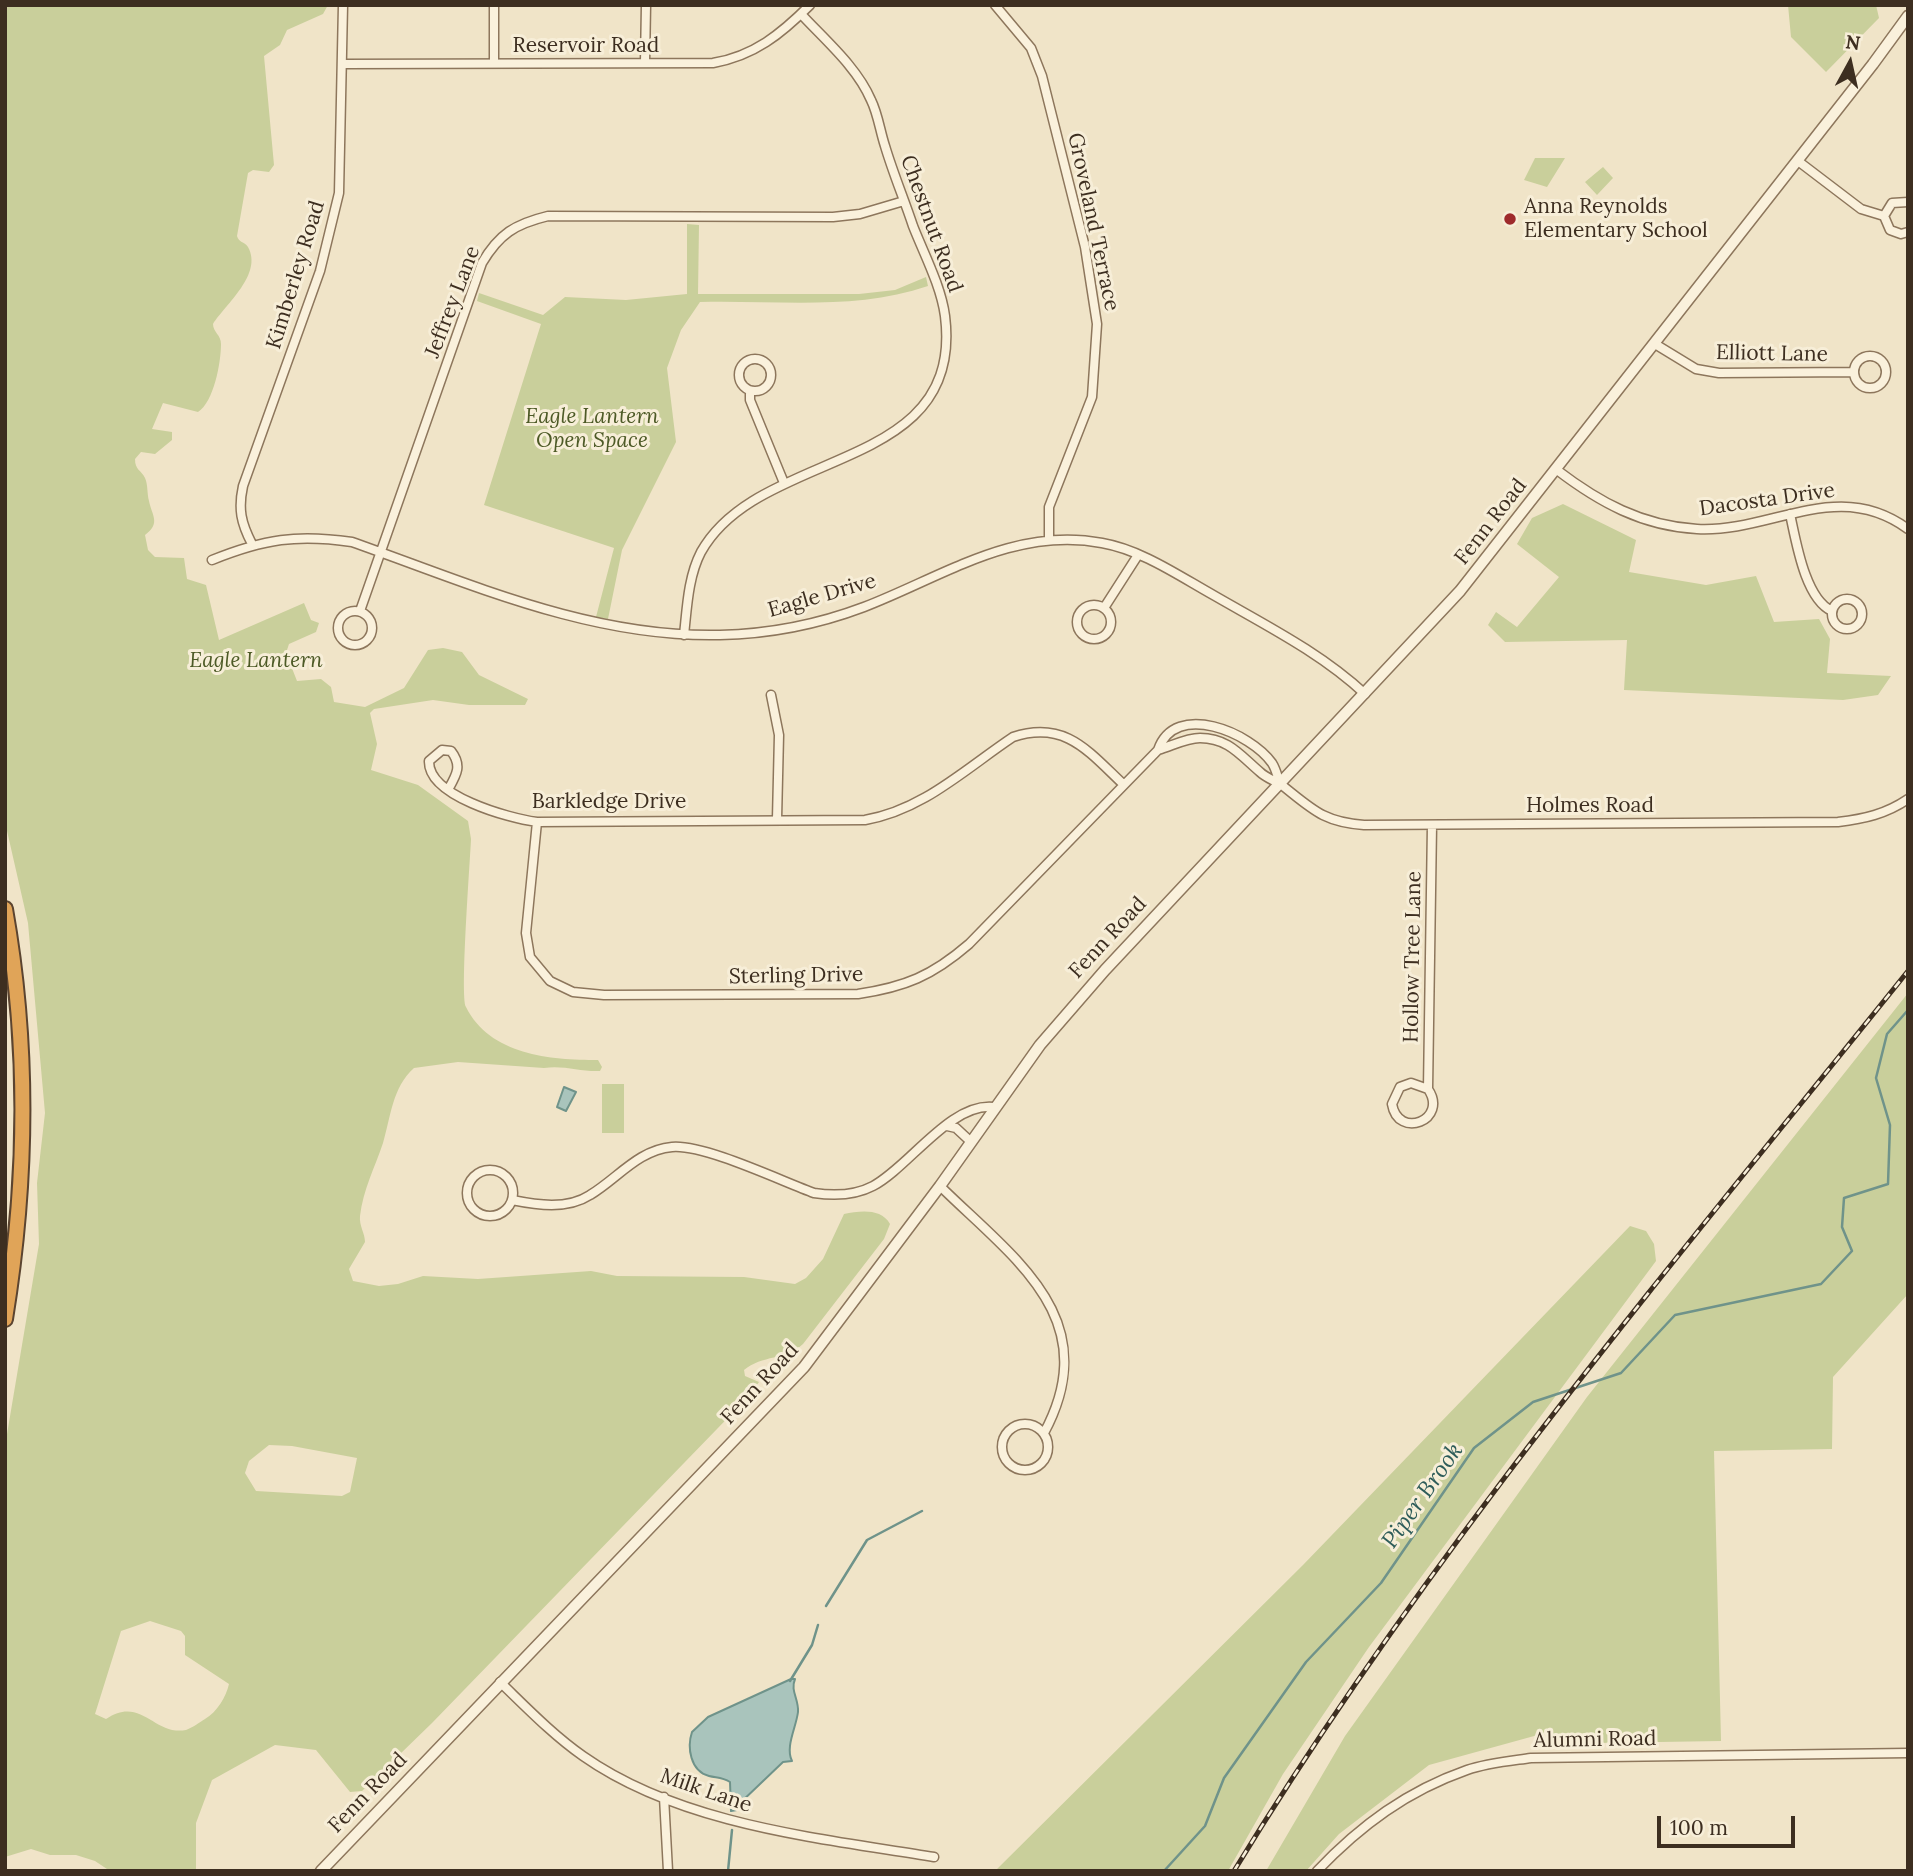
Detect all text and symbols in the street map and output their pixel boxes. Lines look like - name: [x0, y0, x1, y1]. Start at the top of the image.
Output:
- north arrow: [1815, 28, 1885, 98]
- text: N: [1844, 29, 1862, 55]
- street label: Reservoir Road: [513, 33, 659, 59]
- street label: Groveland Terrace: [1062, 131, 1124, 313]
- street label: Chestnut Road: [895, 152, 967, 296]
- place label: Anna Reynolds Elementary School: [1524, 194, 1708, 244]
- street label: Kimberley Road: [261, 198, 331, 352]
- marker: Anna Reynolds Elementary School: [1502, 211, 1518, 227]
- street label: Jeffrey Lane: [420, 243, 486, 361]
- street label: Elliott Lane: [1716, 340, 1828, 368]
- park label: Eagle Lantern Open Space: [525, 404, 659, 454]
- street label: Fenn Road: [1450, 474, 1532, 570]
- street label: Dacosta Drive: [1698, 478, 1836, 522]
- street label: Eagle Drive: [765, 569, 879, 623]
- park label: Eagle Lantern: [189, 648, 323, 674]
- street label: Barkledge Drive: [532, 789, 686, 815]
- street label: Holmes Road: [1526, 793, 1654, 819]
- street label: Hollow Tree Lane: [1399, 871, 1427, 1043]
- street label: Fenn Road: [1064, 892, 1152, 984]
- street label: Sterling Drive: [729, 962, 863, 990]
- street label: Fenn Road: [716, 1338, 804, 1430]
- water label: Piper Brook: [1377, 1438, 1469, 1554]
- street label: Alumni Road: [1533, 1726, 1657, 1754]
- street label: Fenn Road: [323, 1747, 413, 1839]
- street label: Milk Lane: [657, 1764, 755, 1818]
- scale bar: [1661, 1802, 1799, 1846]
- text: 100 m: [1670, 1814, 1728, 1841]

